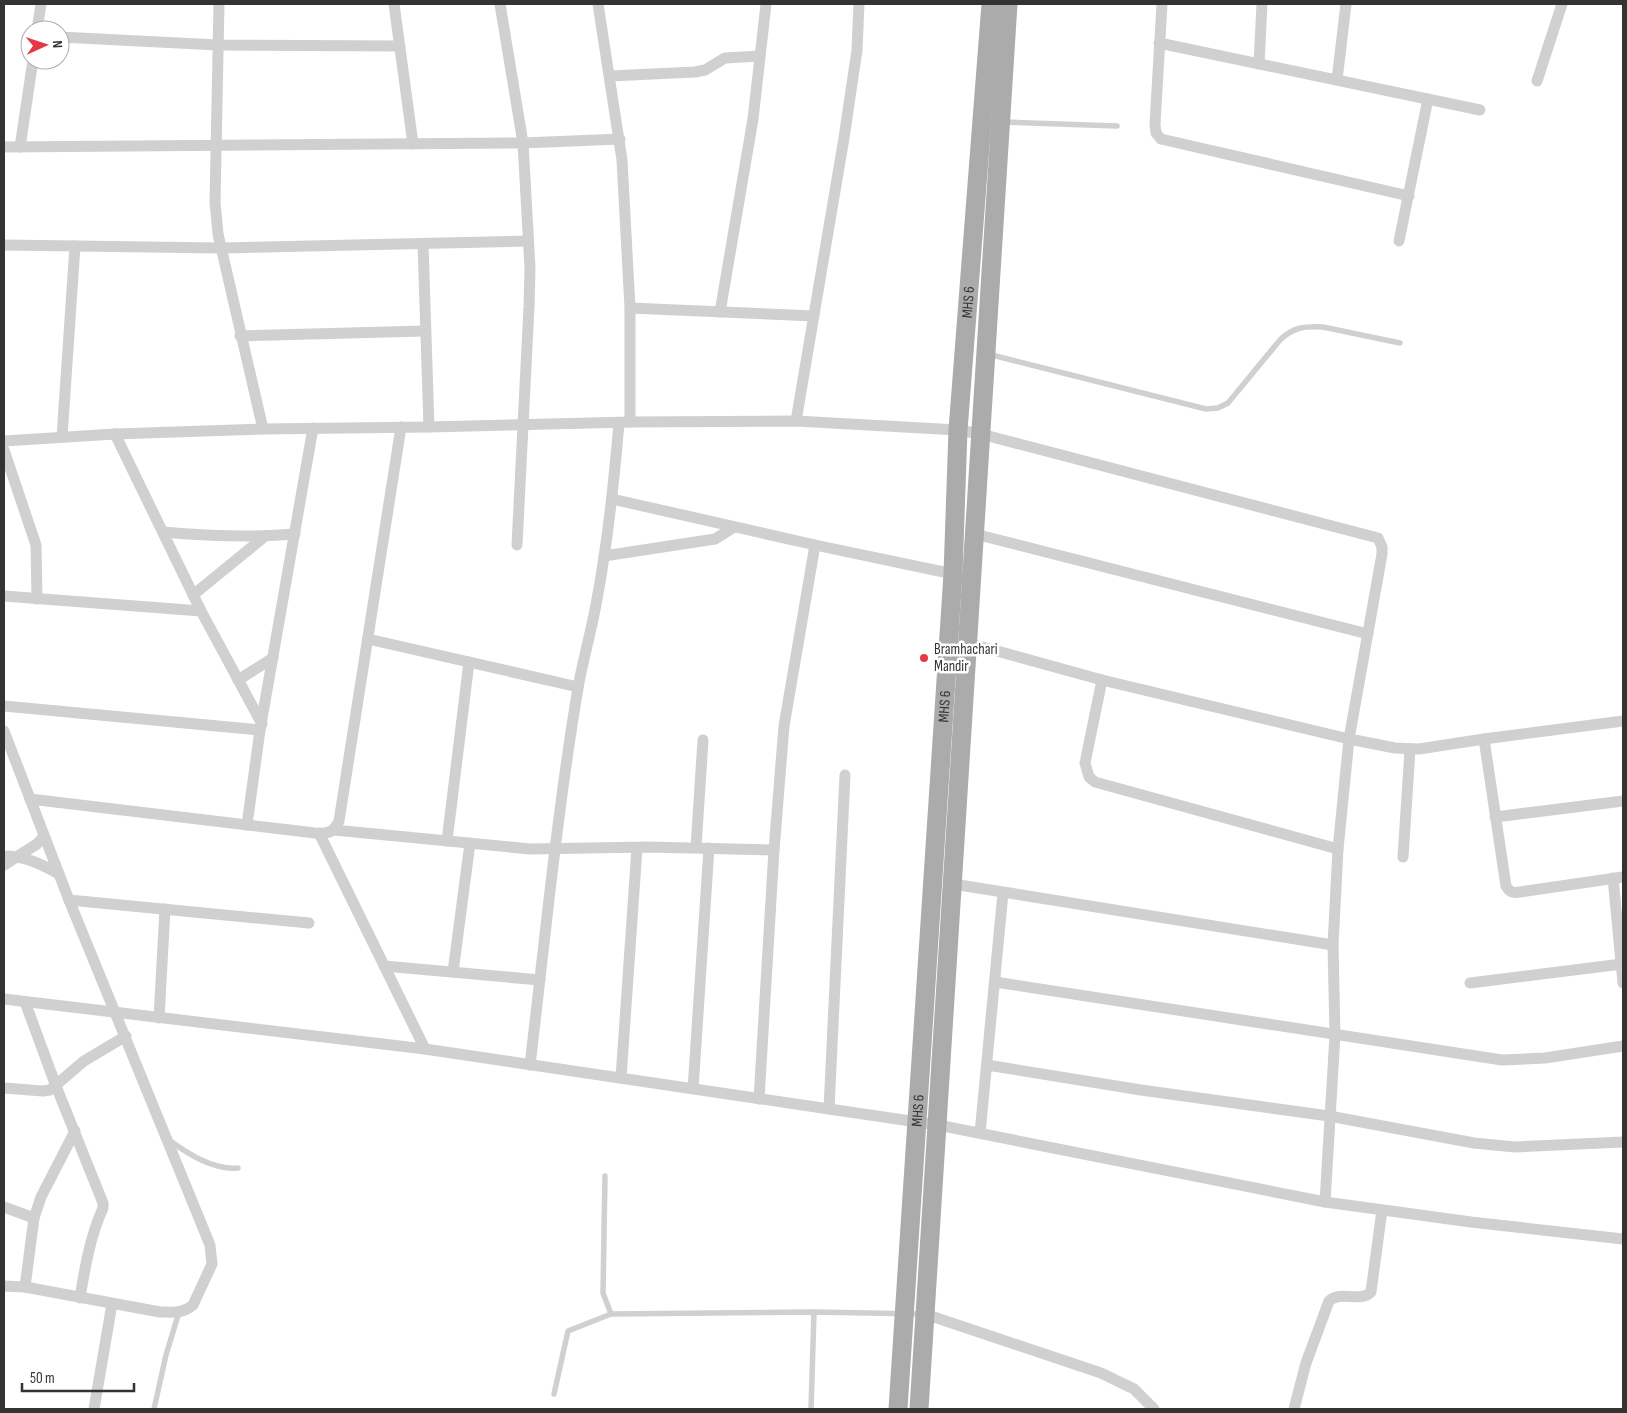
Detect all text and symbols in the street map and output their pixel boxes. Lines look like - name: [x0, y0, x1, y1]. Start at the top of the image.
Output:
- north arrow: [20, 20, 70, 70]
- text: N: [49, 40, 66, 49]
- street label: MHS 6: [958, 286, 979, 319]
- place label: Bramhachari Mandir: [934, 640, 998, 676]
- marker: Bramhachari Mandir: [918, 652, 930, 664]
- street label: MHS 6: [934, 690, 955, 723]
- street label: MHS 6: [908, 1094, 929, 1127]
- scale bar: [22, 1360, 135, 1392]
- text: 50 m: [30, 1369, 55, 1388]

